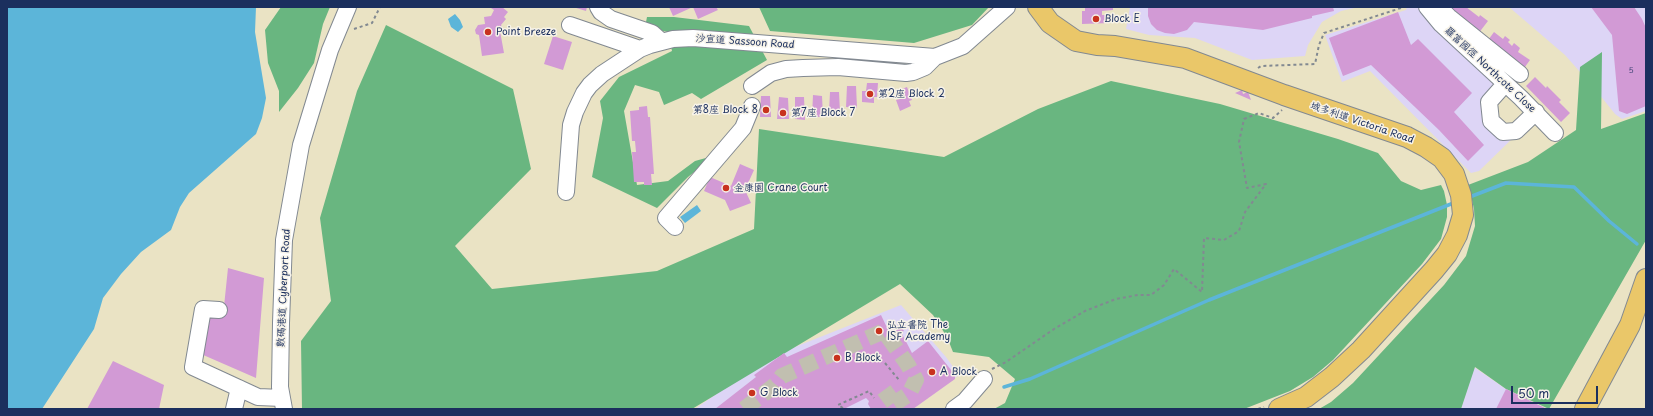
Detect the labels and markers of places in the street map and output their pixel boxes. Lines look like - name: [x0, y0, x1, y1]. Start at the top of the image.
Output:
- place label: Block E: [1104, 13, 1140, 25]
- marker: Block E: [1091, 14, 1101, 24]
- place label: Point Breeze: [496, 26, 556, 38]
- marker: Point Breeze: [483, 27, 493, 37]
- place label: 第2座 Block 2: [878, 88, 945, 100]
- marker: 第2座 Block 2: [865, 89, 875, 99]
- place label: 第8座 Block 8: [693, 104, 758, 116]
- marker: 第8座 Block 8: [761, 105, 771, 115]
- place label: 第7座 Block 7: [791, 107, 855, 119]
- marker: 第7座 Block 7: [778, 108, 788, 118]
- place label: 金康園 Crane Court: [734, 182, 828, 194]
- marker: 金康園 Crane Court: [721, 183, 731, 193]
- place label: 弘立書院 The ISF Academy: [887, 319, 950, 342]
- marker: 弘立書院 The ISF Academy: [874, 326, 884, 336]
- place label: B Block: [845, 352, 881, 364]
- marker: B Block: [832, 353, 842, 363]
- place label: A Block: [940, 366, 977, 378]
- marker: A Block: [927, 367, 937, 377]
- place label: G Block: [760, 387, 798, 399]
- marker: G Block: [747, 388, 757, 398]

